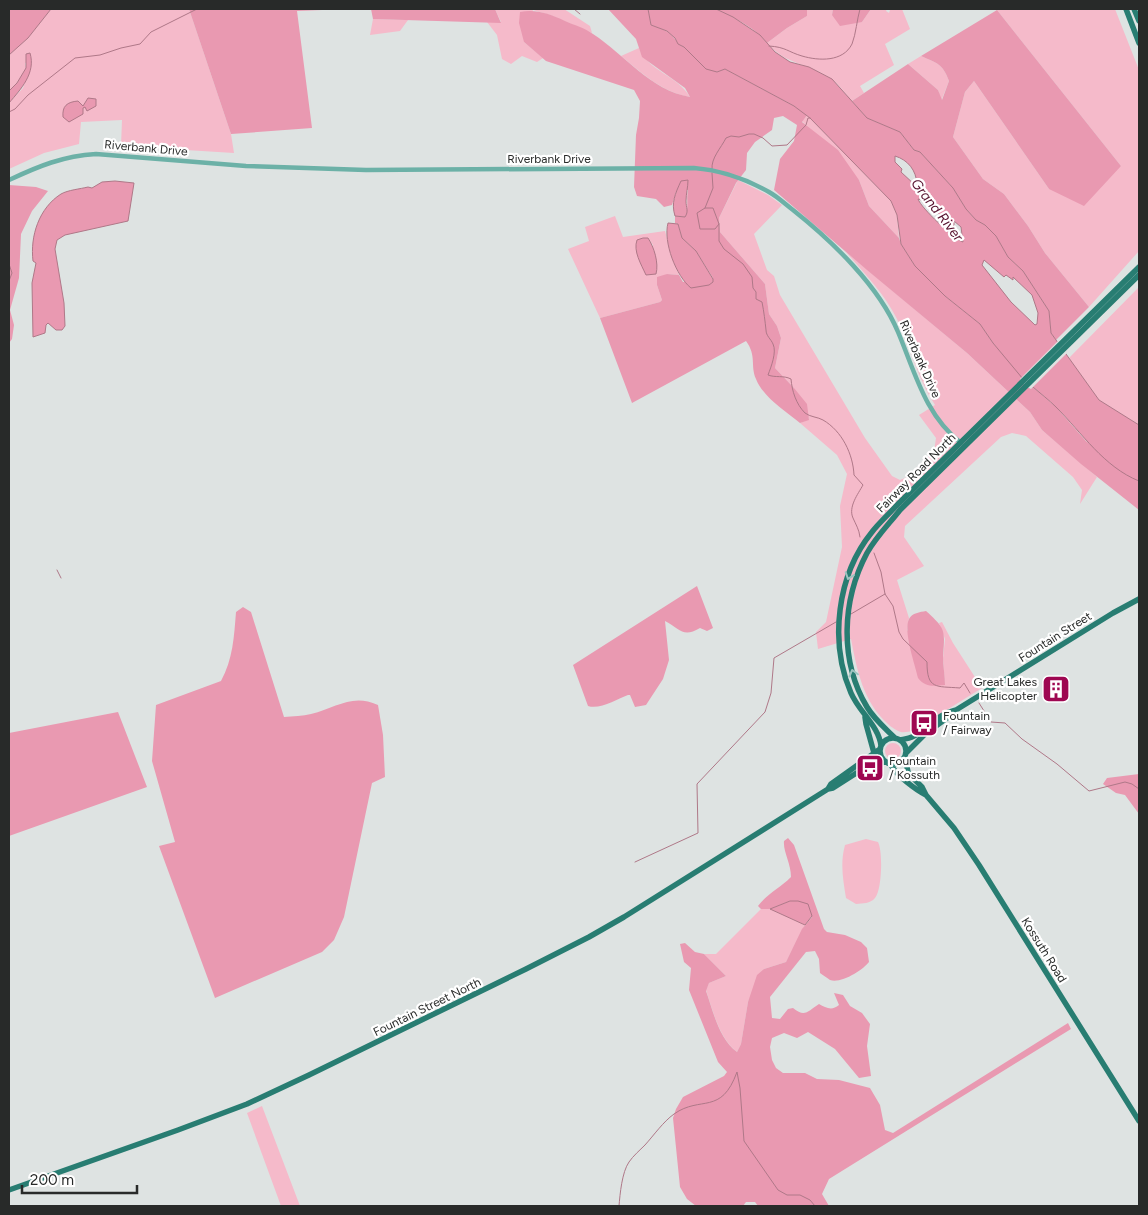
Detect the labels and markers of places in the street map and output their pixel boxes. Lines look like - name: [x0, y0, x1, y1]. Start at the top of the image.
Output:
- building icon: Great Lakes Helicopter: [1041, 674, 1071, 704]
- place label: Great Lakes Helicopter: [973, 675, 1037, 703]
- bus stop icon: Fountain / Fairway: [909, 708, 939, 738]
- place label: Fountain / Fairway: [943, 709, 992, 737]
- bus stop icon: Fountain / Kossuth: [855, 753, 885, 783]
- place label: Fountain / Kossuth: [889, 754, 940, 782]

